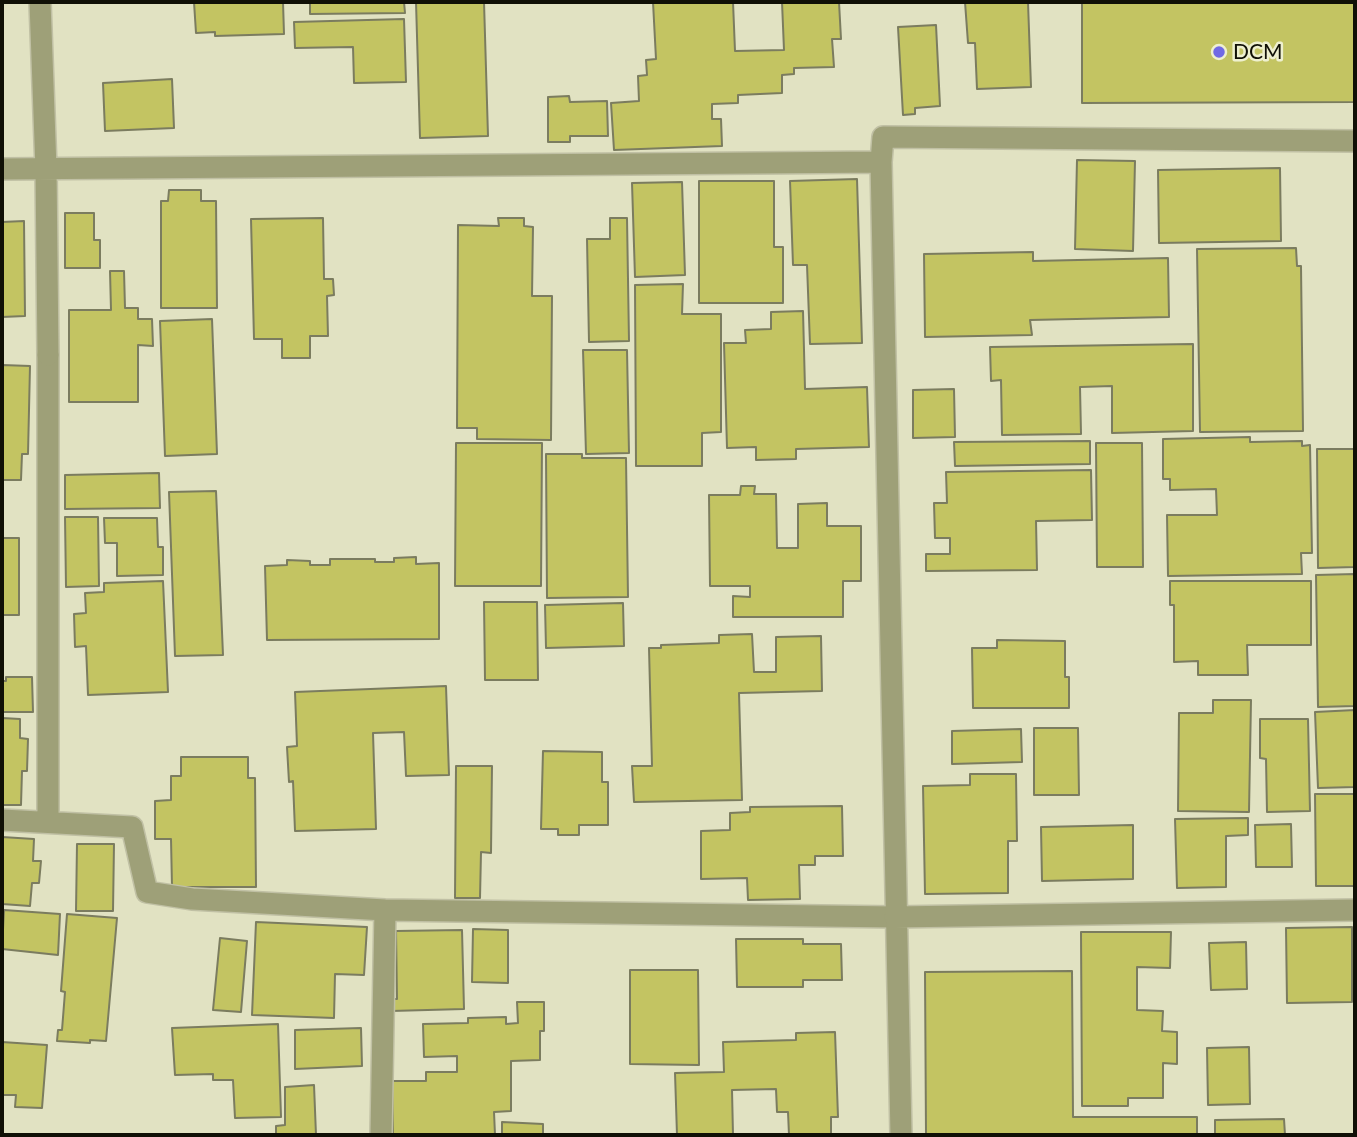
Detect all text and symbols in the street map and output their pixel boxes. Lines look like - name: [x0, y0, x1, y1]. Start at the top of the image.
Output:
- place label: DCM: [1233, 39, 1282, 65]
- marker: DCM: [1211, 44, 1227, 60]

